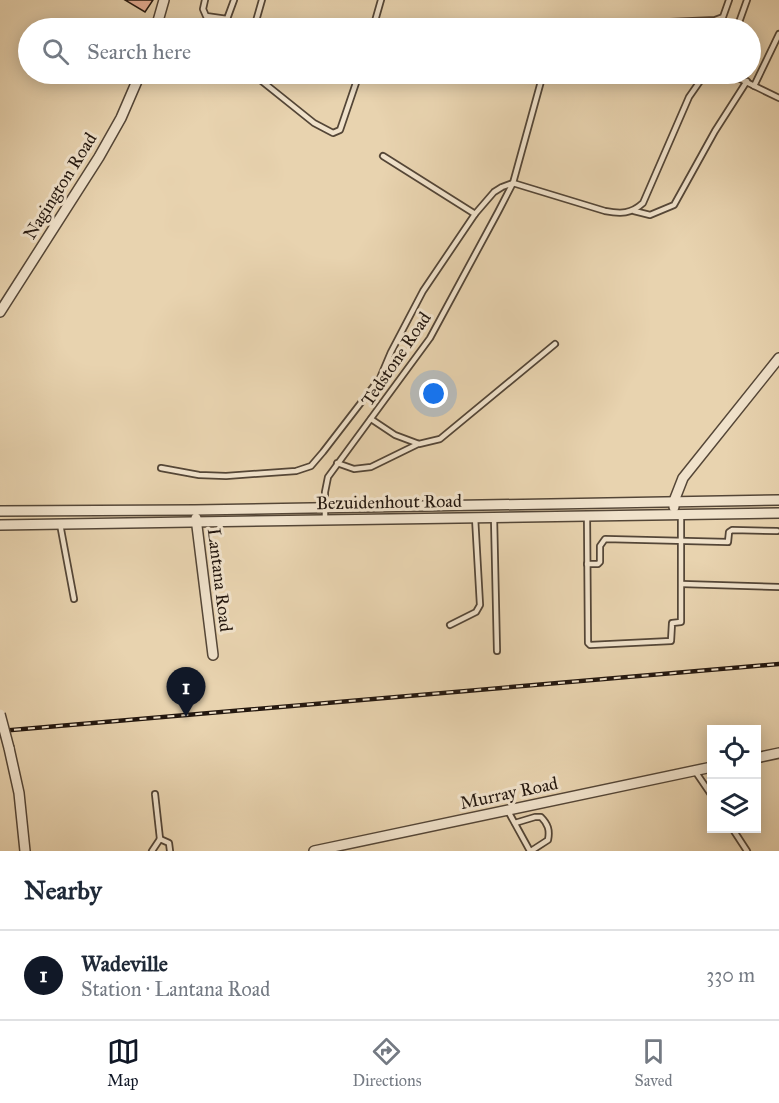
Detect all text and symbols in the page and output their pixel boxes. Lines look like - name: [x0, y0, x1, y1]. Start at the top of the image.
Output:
- search box: [18, 18, 761, 84]
- icon: search: [39, 35, 72, 68]
- text: Search here: [87, 38, 191, 65]
- street label: Nagington Road: [18, 129, 102, 244]
- street label: Tedstone Road: [356, 308, 436, 410]
- your location: [419, 379, 448, 408]
- street label: Bezuidenhout Road: [316, 490, 462, 514]
- street label: Lantana Road: [203, 527, 237, 633]
- pin: 1: [166, 668, 206, 717]
- map controls: [707, 725, 761, 833]
- button: locate: [707, 725, 761, 779]
- street label: Murray Road: [458, 772, 560, 814]
- button: layers: [707, 779, 761, 833]
- text: Nearby: [24, 874, 102, 906]
- text: Wadeville: [81, 950, 168, 977]
- text: 1: [40, 963, 47, 987]
- text: 330 m: [706, 963, 755, 987]
- text: Station · Lantana Road: [81, 977, 270, 1001]
- tab: Map: [107, 1035, 140, 1090]
- tab: Directions: [353, 1035, 421, 1090]
- tab: Saved: [634, 1035, 672, 1090]

